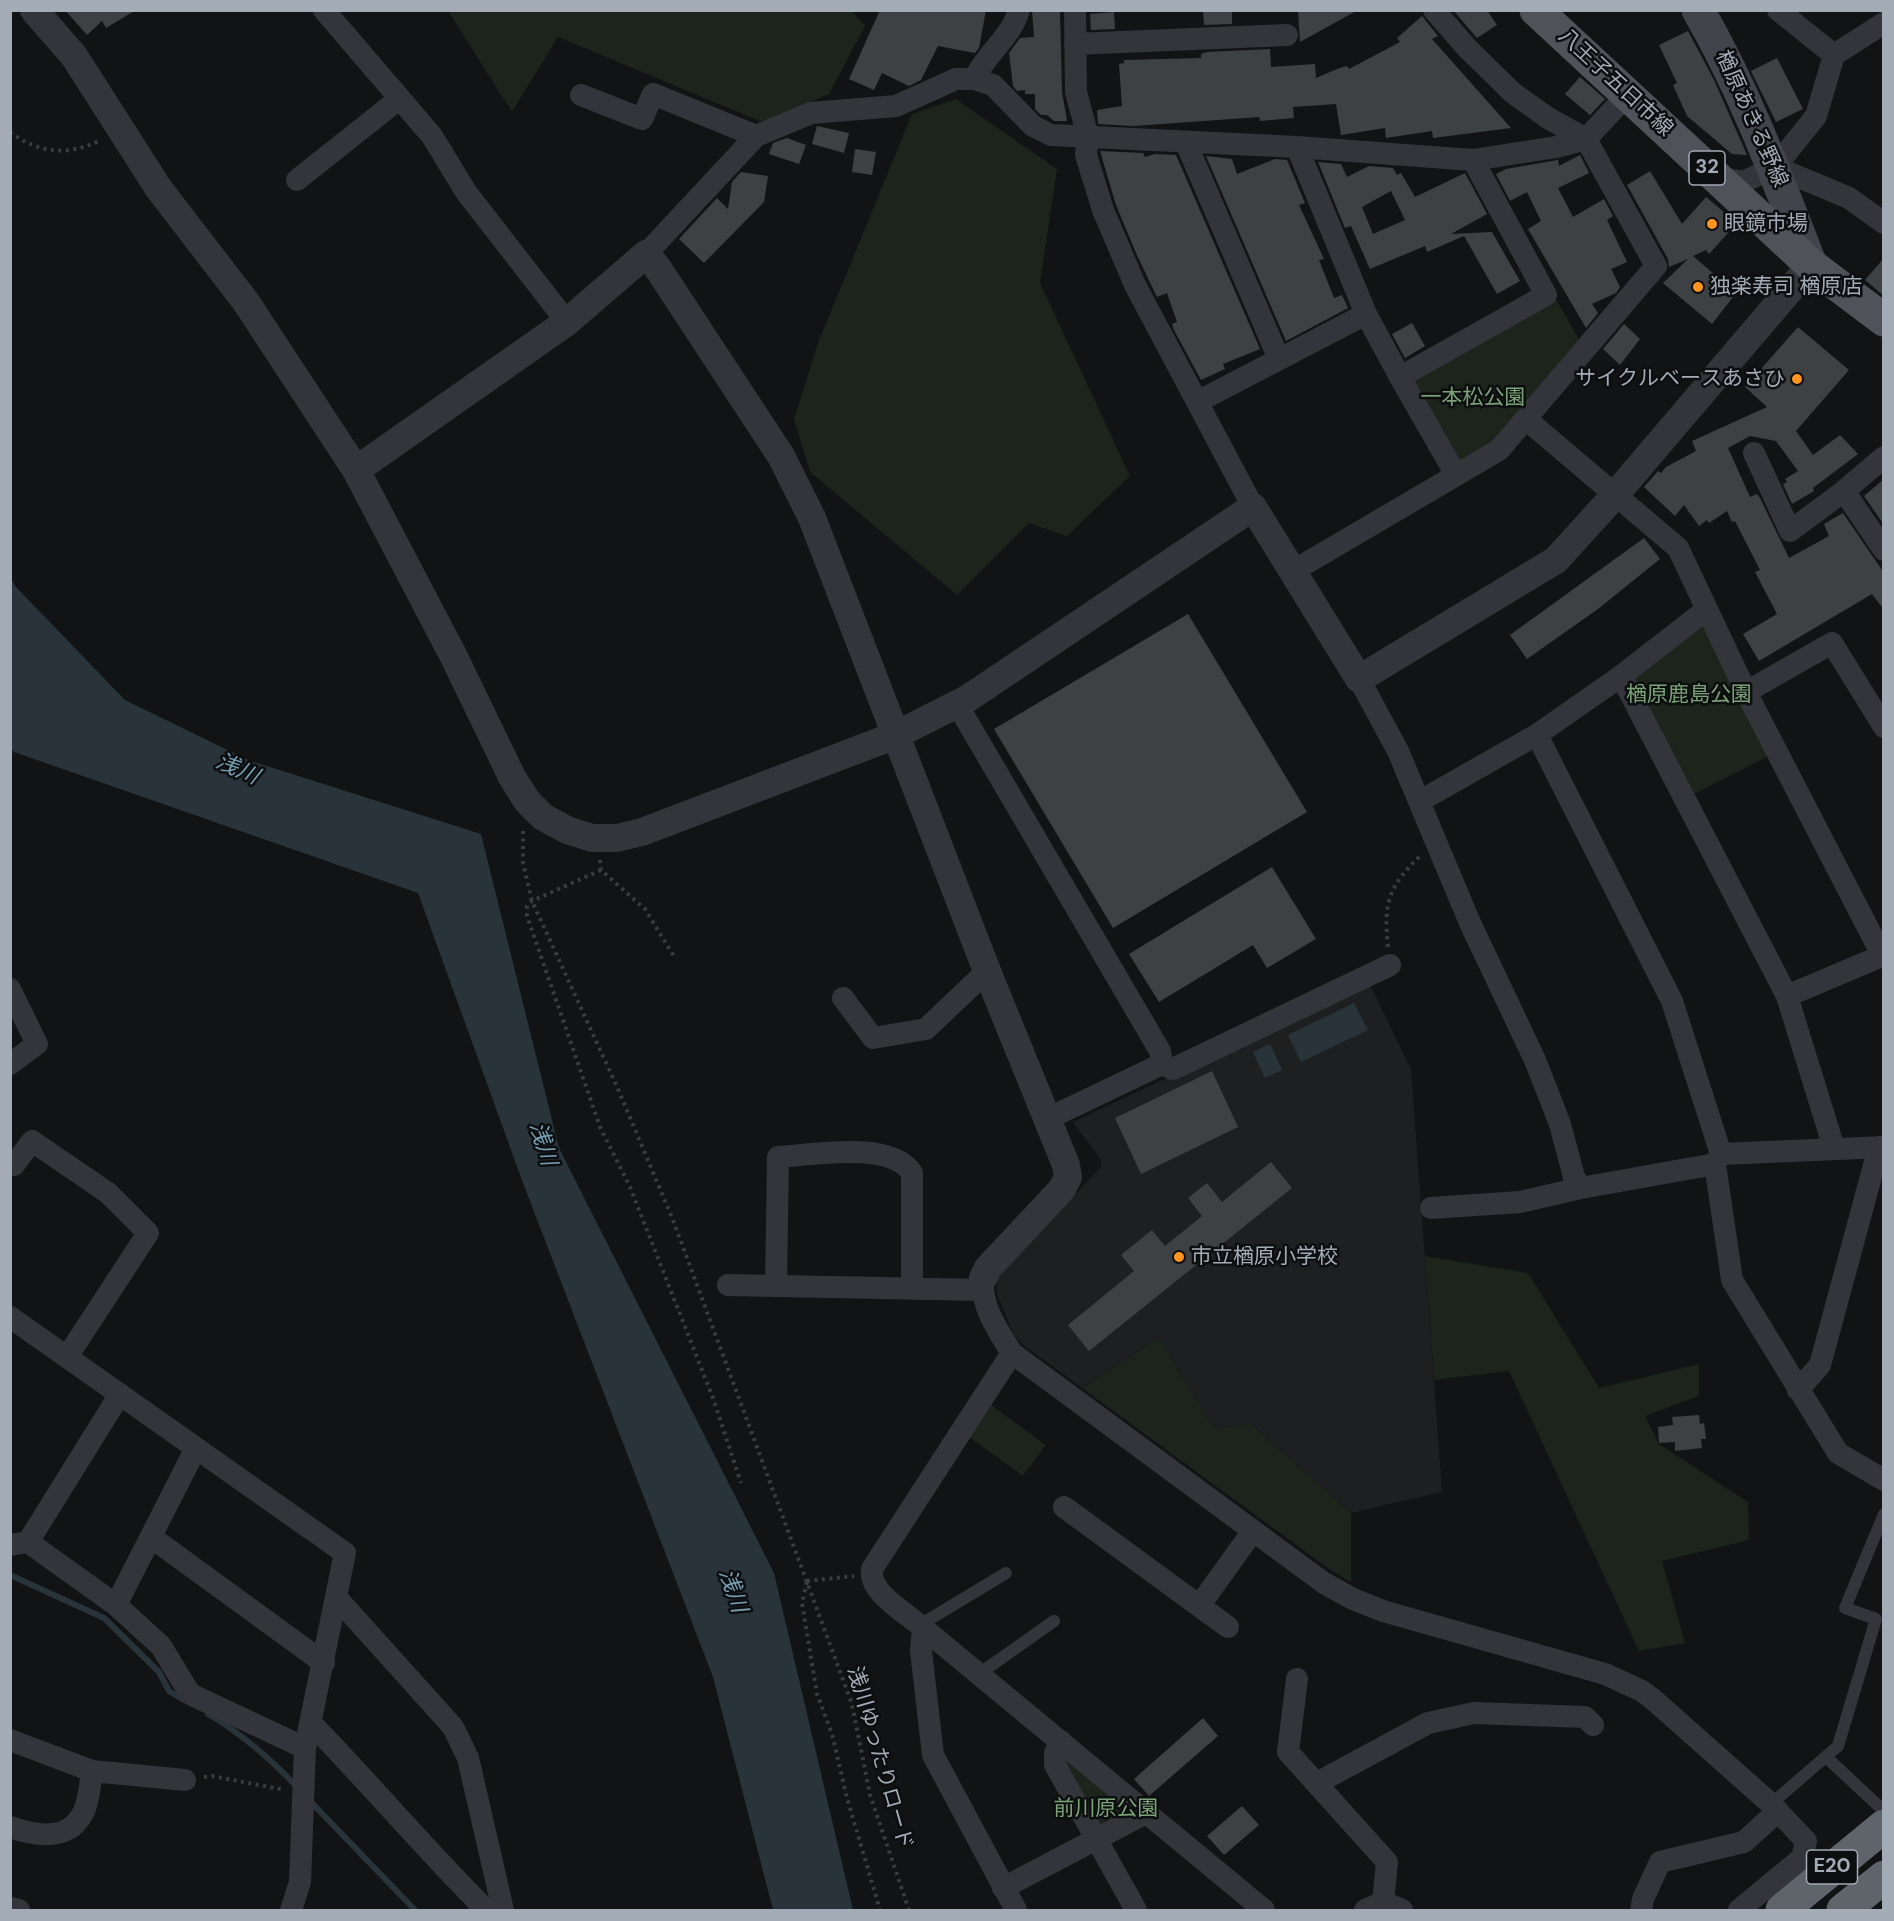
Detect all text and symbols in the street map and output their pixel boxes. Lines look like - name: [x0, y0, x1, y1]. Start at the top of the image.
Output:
- street label: 八王子五日市線: [1553, 24, 1677, 142]
- street label: 楢原あきる野線: [1710, 47, 1792, 191]
- road number: 32: [1689, 151, 1725, 185]
- place label: 眼鏡市場: [1724, 211, 1808, 237]
- marker: 眼鏡市場: [1705, 217, 1719, 231]
- place label: 独楽寿司 楢原店: [1710, 274, 1863, 300]
- marker: 独楽寿司 楢原店: [1691, 280, 1705, 294]
- place label: サイクルベースあさひ: [1575, 366, 1785, 392]
- marker: サイクルベースあさひ: [1790, 372, 1804, 386]
- park label: 一本松公園: [1421, 385, 1525, 411]
- park label: 楢原鹿島公園: [1626, 682, 1752, 708]
- water label: 浅川: [212, 749, 262, 791]
- water label: 浅川: [523, 1119, 561, 1169]
- place label: 市立楢原小学校: [1191, 1244, 1338, 1270]
- marker: 市立楢原小学校: [1172, 1250, 1186, 1264]
- water label: 浅川: [712, 1566, 752, 1616]
- street label: 浅川ゆったりロード: [841, 1664, 917, 1852]
- park label: 前川原公園: [1054, 1796, 1158, 1822]
- road number: E20: [1806, 1850, 1858, 1884]

